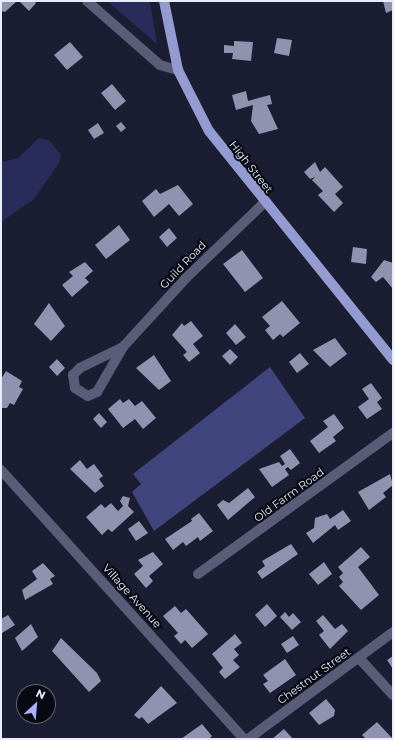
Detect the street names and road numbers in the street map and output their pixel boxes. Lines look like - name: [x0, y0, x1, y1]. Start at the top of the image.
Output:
- street label: High Street: [226, 138, 276, 196]
- street label: Guild Road: [157, 239, 209, 291]
- street label: Old Farm Road: [251, 465, 327, 525]
- street label: Village Avenue: [100, 561, 164, 631]
- street label: Chestnut Street: [275, 645, 353, 707]

